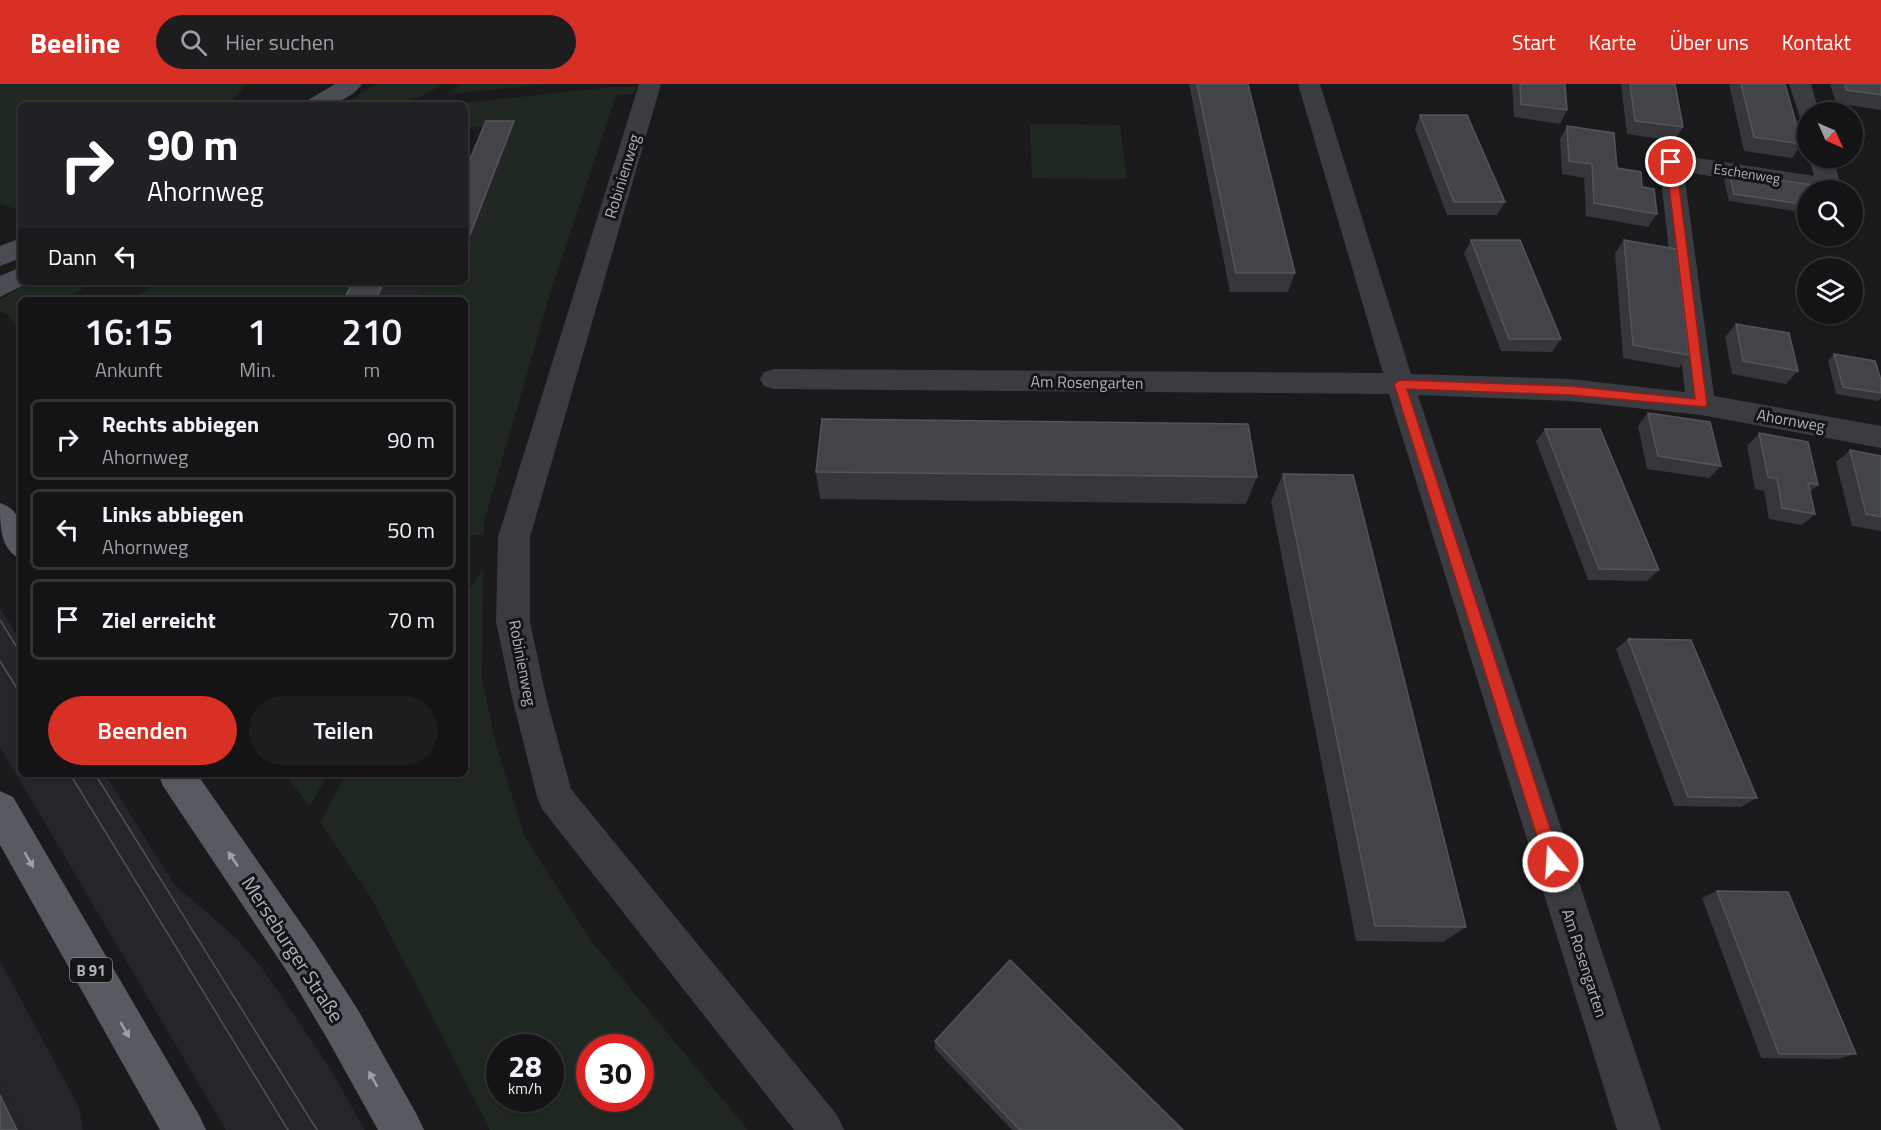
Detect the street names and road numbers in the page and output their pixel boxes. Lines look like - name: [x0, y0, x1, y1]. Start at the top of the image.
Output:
- street label: Robinienweg: [598, 131, 646, 221]
- street label: Eschenweg: [1712, 157, 1782, 189]
- street label: Am Rosengarten: [1030, 369, 1144, 395]
- street label: Ahornweg: [1755, 402, 1827, 438]
- street label: Robinienweg: [503, 618, 543, 708]
- street label: Merseburger Straße: [234, 870, 352, 1028]
- street label: Am Rosengarten: [1556, 906, 1614, 1020]
- road number: B 91: [70, 958, 112, 982]

